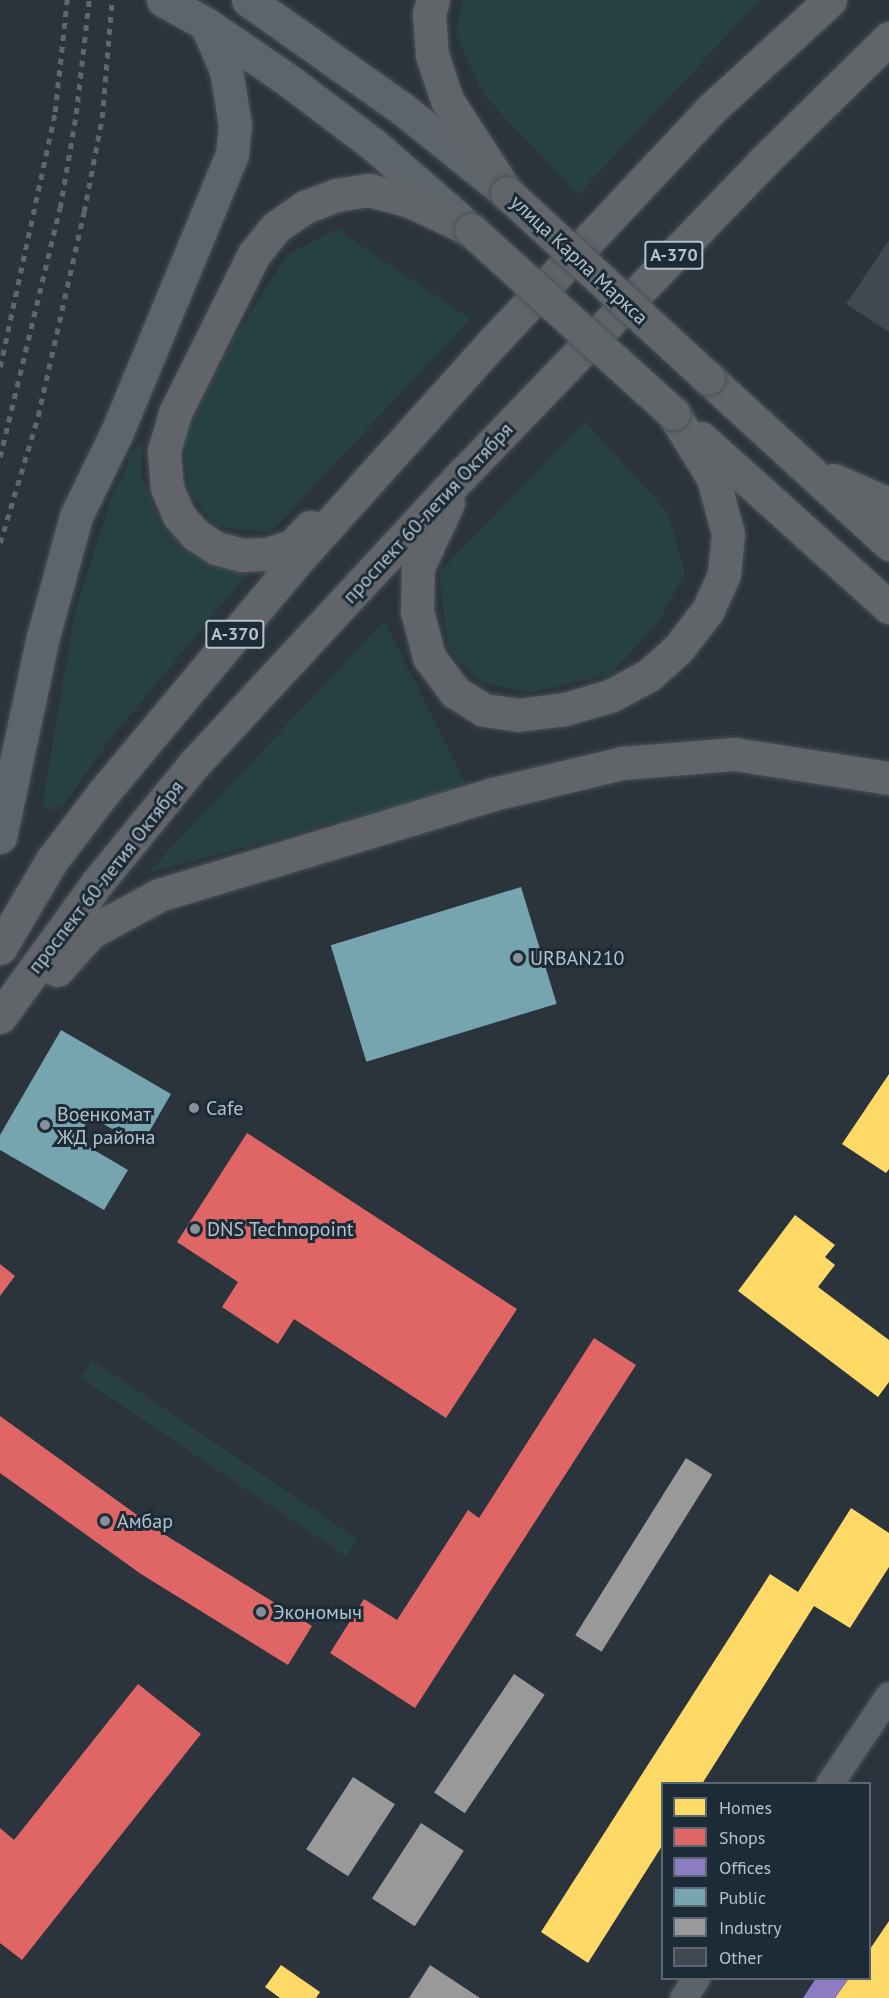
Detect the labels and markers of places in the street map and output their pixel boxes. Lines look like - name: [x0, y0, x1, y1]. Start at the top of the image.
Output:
- place label: URBAN210: [530, 946, 624, 970]
- marker: URBAN210: [511, 951, 525, 965]
- place label: Cafe: [206, 1096, 243, 1120]
- marker: Cafe: [187, 1101, 201, 1115]
- place label: Военкомат ЖД района: [57, 1102, 156, 1149]
- marker: Военкомат ЖД района: [38, 1118, 52, 1132]
- place label: DNS Technopoint: [207, 1217, 354, 1241]
- marker: DNS Technopoint: [188, 1222, 202, 1236]
- place label: Амбар: [117, 1509, 173, 1533]
- marker: Амбар: [98, 1514, 112, 1528]
- place label: Экономыч: [273, 1600, 362, 1624]
- marker: Экономыч: [254, 1605, 268, 1619]

